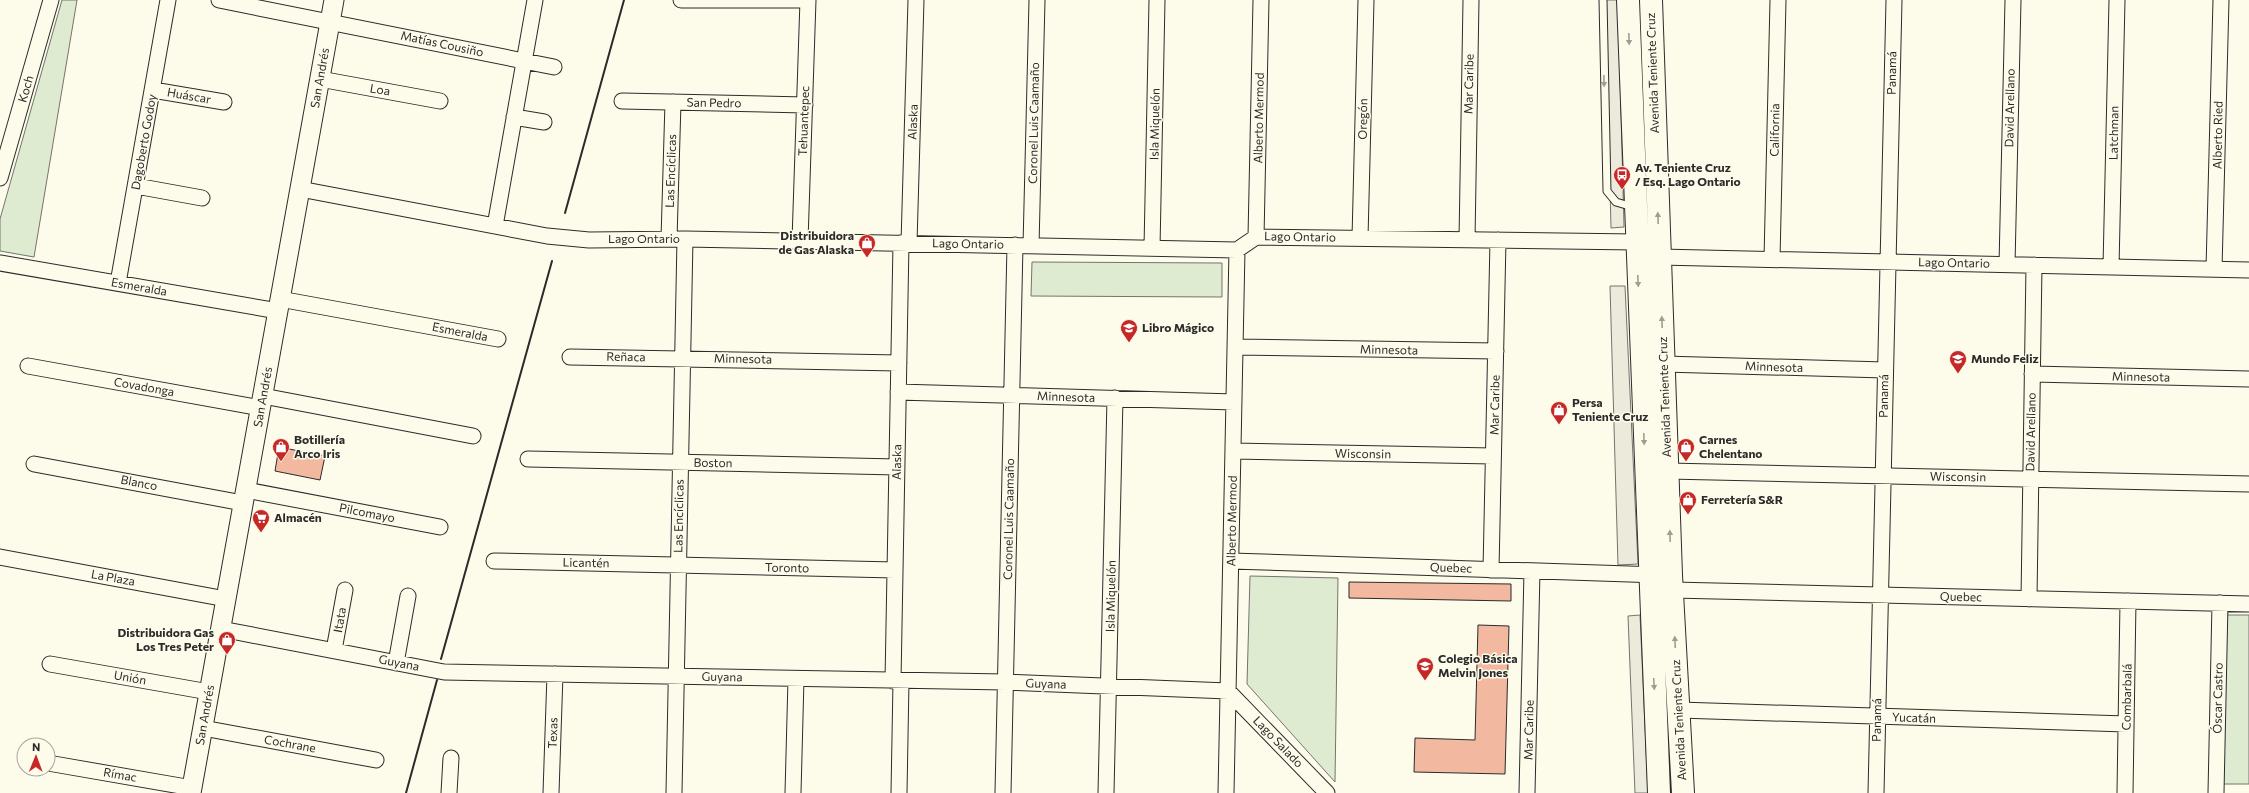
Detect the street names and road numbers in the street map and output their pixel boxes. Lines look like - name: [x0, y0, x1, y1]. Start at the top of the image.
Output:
- street label: Avenida Teniente Cruz: [1643, 12, 1661, 134]
- street label: Matías Cousiño: [399, 27, 485, 59]
- street label: San Andrés: [307, 47, 331, 109]
- street label: Panamá: [1884, 51, 1898, 95]
- street label: Mar Caribe: [1460, 54, 1476, 114]
- street label: Coronel Luis Caamaño: [1025, 62, 1041, 184]
- street label: David Arellano: [2001, 68, 2017, 148]
- street label: Alberto Mermod: [1250, 72, 1266, 164]
- street label: Koch: [15, 74, 36, 104]
- street label: Loa: [369, 80, 391, 98]
- street label: Huáscar: [166, 84, 212, 106]
- street label: Tehuantepec: [795, 86, 811, 156]
- street label: Isla Miquelón: [1146, 88, 1162, 160]
- street label: Dagoberto Godoy: [128, 93, 158, 191]
- street label: San Pedro: [686, 95, 742, 109]
- street label: Oregón: [1355, 98, 1369, 140]
- street label: Alberto Ried: [2209, 101, 2225, 169]
- street label: California: [1767, 103, 1781, 157]
- street label: Alaska: [904, 104, 920, 140]
- street label: Latchman: [2106, 106, 2120, 160]
- street label: Las Encíclicas: [662, 134, 678, 208]
- street label: Lago Ontario: [1264, 228, 1336, 244]
- street label: Lago Ontario: [608, 231, 680, 245]
- street label: Lago Ontario: [932, 235, 1004, 251]
- street label: Lago Ontario: [1918, 254, 1990, 270]
- street label: Esmeralda: [110, 274, 168, 298]
- street label: Esmeralda: [431, 319, 489, 343]
- street label: Avenida Teniente Cruz: [1655, 336, 1673, 458]
- street label: Minnesota: [1360, 341, 1418, 357]
- street label: Reñaca: [606, 349, 646, 363]
- street label: Minnesota: [714, 350, 772, 366]
- street label: Minnesota: [1745, 358, 1803, 374]
- street label: San Andrés: [250, 366, 274, 428]
- street label: Minnesota: [2112, 368, 2170, 384]
- street label: Covadonga: [113, 374, 176, 398]
- street label: Panamá: [1876, 374, 1890, 418]
- street label: Mar Caribe: [1486, 375, 1502, 435]
- street label: Minnesota: [1037, 388, 1095, 404]
- street label: David Arellano: [2022, 392, 2038, 472]
- street label: Alaska: [889, 444, 903, 480]
- street label: Wisconsin: [1335, 446, 1391, 460]
- street label: Boston: [693, 455, 733, 469]
- street label: Coronel Luis Caamaño: [1000, 458, 1016, 580]
- street label: Wisconsin: [1930, 469, 1986, 483]
- street label: Blanco: [120, 472, 159, 492]
- street label: Alberto Mermod: [1223, 475, 1239, 567]
- street label: Las Encíclicas: [670, 479, 686, 553]
- street label: Pilcomayo: [338, 500, 396, 524]
- street label: Licantén: [562, 555, 610, 569]
- street label: Quebec: [1430, 559, 1472, 575]
- street label: Toronto: [765, 560, 809, 574]
- street label: Isla Miquelón: [1102, 560, 1118, 632]
- street label: La Plaza: [90, 566, 136, 588]
- street label: Quebec: [1940, 589, 1982, 603]
- street label: Itata: [330, 606, 348, 634]
- street label: Guyana: [378, 651, 421, 673]
- street label: Avenida Teniente Cruz: [1668, 659, 1688, 781]
- street label: Óscar Castro: [2209, 662, 2225, 734]
- street label: Combarbalá: [2118, 664, 2134, 730]
- street label: Unión: [113, 667, 148, 687]
- street label: Guyana: [701, 669, 743, 683]
- street label: Guyana: [1025, 675, 1067, 691]
- street label: San Andrés: [192, 684, 216, 746]
- street label: Panamá: [1869, 698, 1883, 742]
- street label: Mar Caribe: [1520, 700, 1536, 760]
- street label: Yucatán: [1892, 709, 1936, 725]
- street label: Lago Salado: [1251, 713, 1307, 770]
- street label: Texas: [544, 717, 560, 749]
- street label: Cochrane: [263, 732, 317, 754]
- street label: Rímac: [102, 764, 138, 784]

